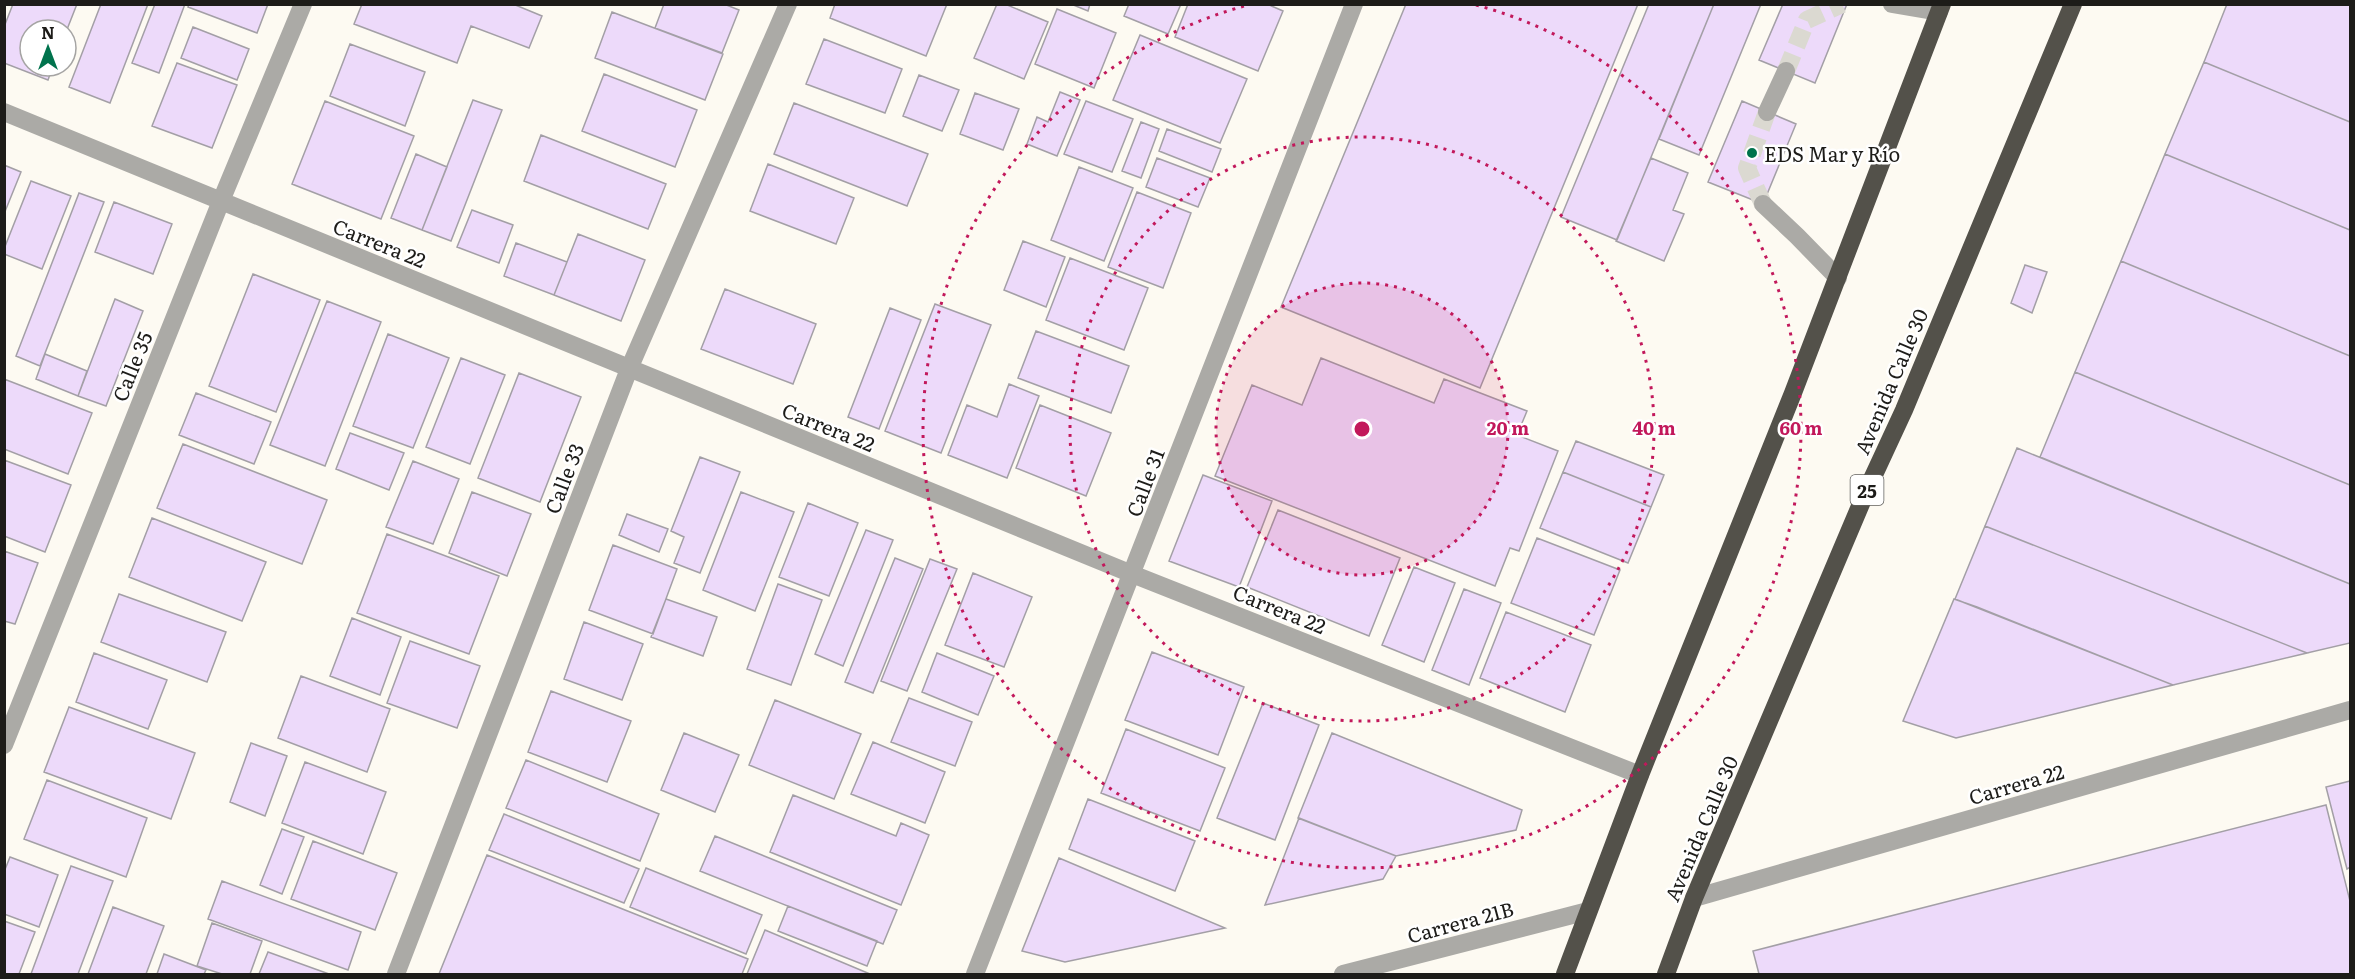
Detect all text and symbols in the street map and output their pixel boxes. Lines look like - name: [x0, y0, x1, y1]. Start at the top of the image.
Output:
- north arrow: [18, 18, 78, 78]
- text: N: [41, 20, 55, 44]
- place label: EDS Mar y Río: [1764, 138, 1900, 168]
- marker: EDS Mar y Río: [1745, 146, 1759, 160]
- street label: Carrera 22: [329, 210, 431, 274]
- street label: Avenida Calle 30: [1846, 303, 1934, 459]
- street label: Calle 35: [103, 327, 159, 405]
- street label: Carrera 22: [778, 394, 880, 458]
- text: 20 m: [1487, 414, 1529, 441]
- text: 40 m: [1632, 414, 1676, 441]
- text: 60 m: [1779, 414, 1823, 441]
- centre of rings: [1352, 419, 1372, 439]
- street label: Calle 33: [536, 438, 590, 518]
- street label: Calle 31: [1117, 443, 1171, 521]
- road number: 25: [1850, 475, 1884, 505]
- street label: Carrera 22: [1229, 576, 1331, 640]
- street label: Avenida Calle 30: [1656, 750, 1744, 906]
- street label: Carrera 22: [1965, 755, 2067, 811]
- street label: Carrera 21B: [1403, 892, 1517, 950]

